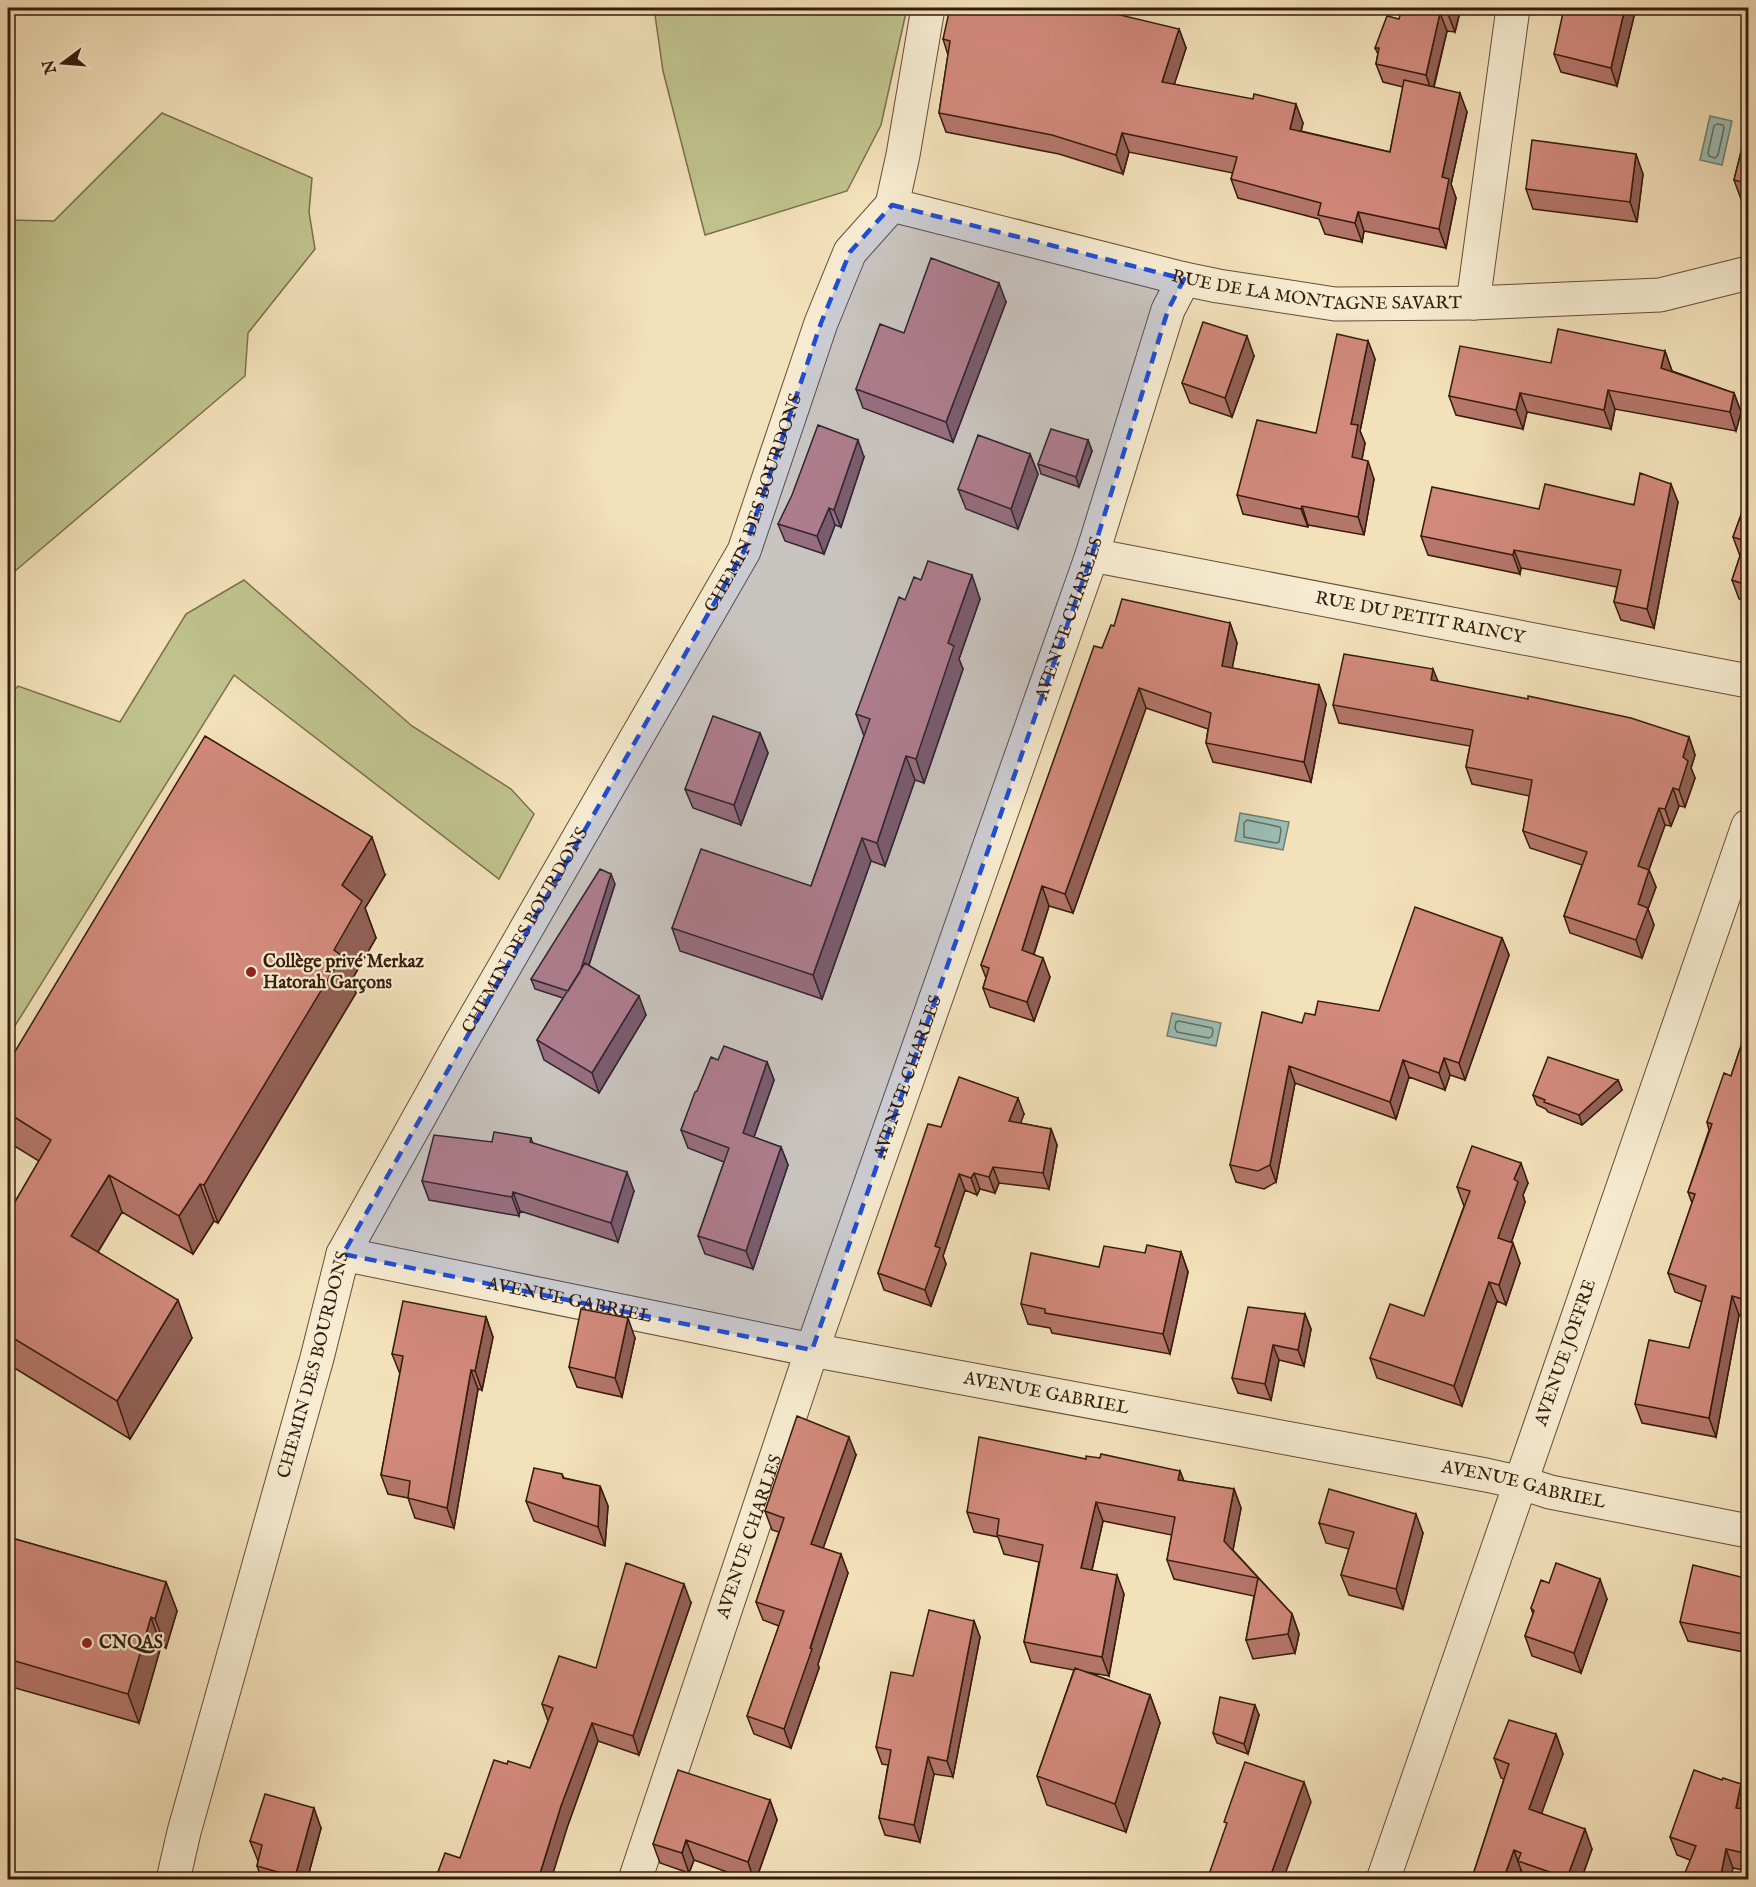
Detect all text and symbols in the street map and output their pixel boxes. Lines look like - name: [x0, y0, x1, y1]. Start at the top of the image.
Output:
- north arrow: [33, 33, 93, 93]
- text: N: [39, 57, 62, 77]
- street label: RUE DE LA MONTAGNE SAVART: [1169, 265, 1462, 316]
- street label: CHEMIN DES BOURDONS: [699, 391, 808, 617]
- street label: AVENUE CHARLES: [1030, 534, 1108, 704]
- street label: RUE DU PETIT RAINCY: [1313, 587, 1527, 650]
- street label: CHEMIN DES BOURDONS: [457, 823, 594, 1038]
- place label: Collège privé Merkaz Hatorah Garçons: [263, 951, 425, 995]
- marker: Collège privé Merkaz Hatorah Garçons: [244, 965, 258, 979]
- street label: AVENUE CHARLES: [868, 992, 947, 1163]
- street label: CHEMIN DES BOURDONS: [272, 1249, 355, 1481]
- street label: AVENUE GABRIEL: [484, 1272, 654, 1328]
- street label: AVENUE JOFFRE: [1529, 1276, 1602, 1430]
- street label: AVENUE GABRIEL: [961, 1367, 1131, 1420]
- street label: AVENUE CHARLES: [711, 1452, 788, 1623]
- street label: AVENUE GABRIEL: [1439, 1455, 1608, 1514]
- place label: CNQAS: [99, 1632, 163, 1655]
- marker: CNQAS: [80, 1636, 94, 1650]

